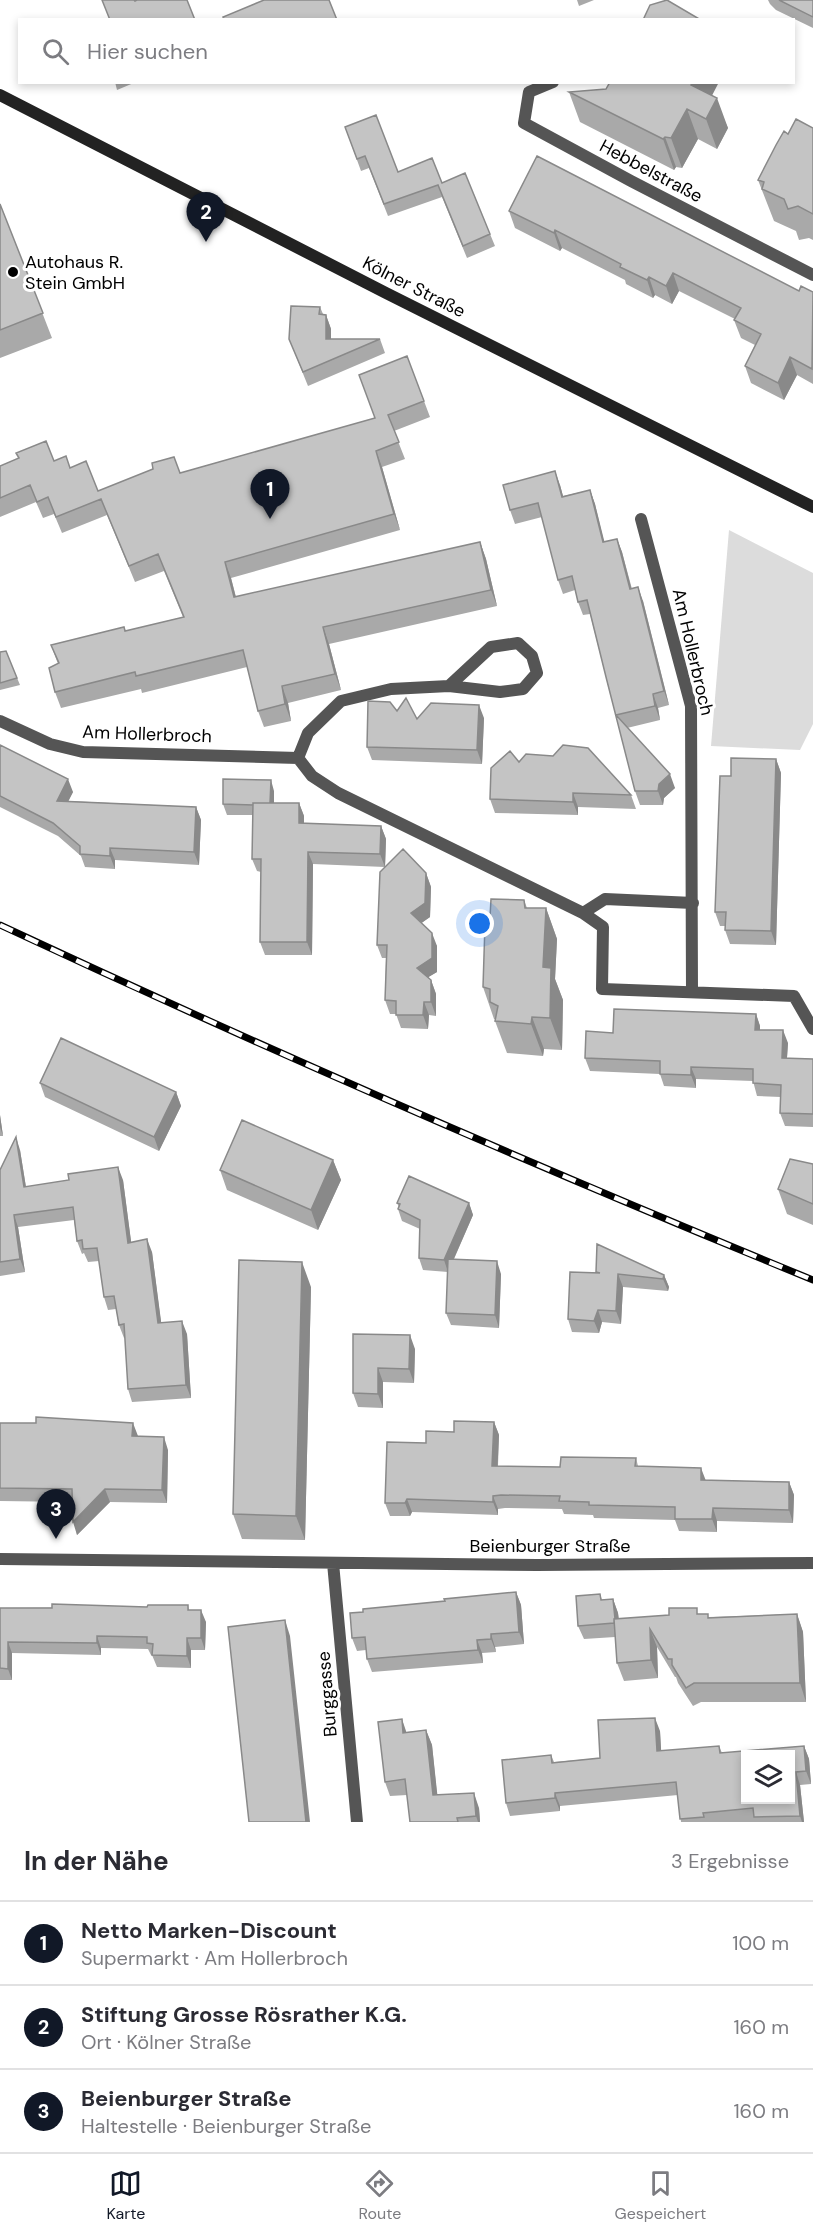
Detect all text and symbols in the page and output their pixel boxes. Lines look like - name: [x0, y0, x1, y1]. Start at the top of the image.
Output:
- search box: [18, 18, 795, 84]
- icon: search: [39, 35, 72, 68]
- text: Hier suchen: [87, 37, 208, 66]
- street label: Hebbelstraße: [595, 134, 707, 208]
- pin: 2: [186, 192, 226, 242]
- place label: Autohaus R. Stein GmbH: [25, 250, 125, 295]
- street label: Kölner Straße: [358, 251, 470, 323]
- marker: Autohaus R. Stein GmbH: [6, 265, 20, 279]
- pin: 1: [250, 470, 290, 519]
- street label: Am Hollerbroch: [667, 586, 719, 718]
- street label: Am Hollerbroch: [82, 720, 212, 748]
- your location: [465, 909, 494, 938]
- pin: 3: [36, 1490, 76, 1539]
- street label: Beienburger Straße: [469, 1534, 631, 1558]
- street label: Burggasse: [311, 1650, 343, 1738]
- map controls: [741, 1750, 795, 1804]
- button: layers: [741, 1750, 795, 1804]
- text: In der Nähe: [24, 1844, 169, 1878]
- text: 3 Ergebnisse: [671, 1848, 789, 1874]
- text: Netto Marken-Discount: [81, 1916, 337, 1945]
- text: 1: [40, 1930, 47, 1956]
- text: 100 m: [732, 1930, 789, 1956]
- text: Supermarkt · Am Hollerbroch: [81, 1945, 348, 1971]
- text: Stiftung Grosse Rösrather K.G.: [81, 2000, 407, 2029]
- text: 2: [38, 2014, 49, 2040]
- text: 160 m: [733, 2014, 789, 2040]
- text: Ort · Kölner Straße: [81, 2029, 251, 2055]
- text: Beienburger Straße: [81, 2084, 291, 2113]
- text: 3: [37, 2098, 50, 2124]
- text: 160 m: [733, 2098, 789, 2124]
- text: Haltestelle · Beienburger Straße: [81, 2113, 371, 2139]
- tab: Karte: [107, 2167, 145, 2224]
- tab: Route: [359, 2167, 401, 2224]
- tab: Gespeichert: [615, 2167, 706, 2224]

